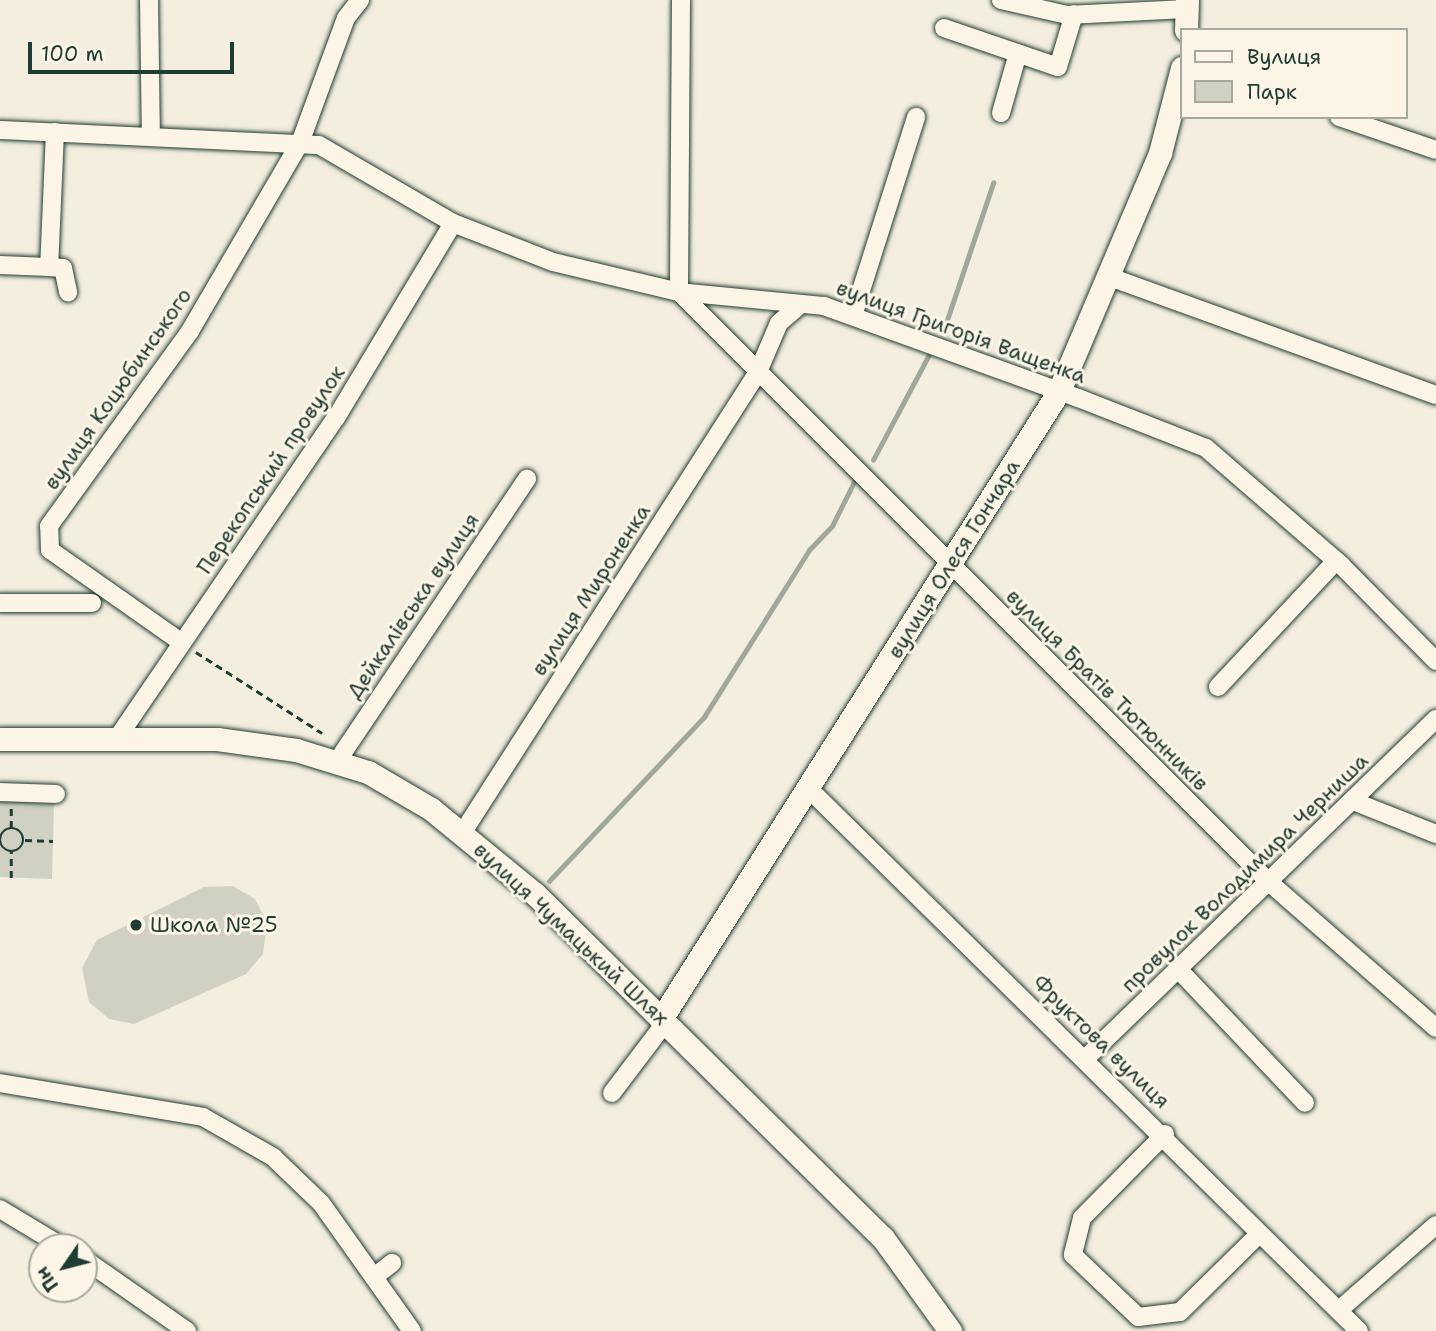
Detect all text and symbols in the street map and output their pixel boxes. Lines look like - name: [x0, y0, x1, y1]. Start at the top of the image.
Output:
- scale bar: [32, 28, 238, 72]
- legend: [1180, 28, 1408, 119]
- text: 100 m: [41, 40, 104, 68]
- text: Вулиця: [1247, 43, 1321, 71]
- text: Парк: [1247, 78, 1297, 106]
- street label: вулиця Григорія Ващенка: [833, 275, 1089, 389]
- street label: вулиця Коцюбинського: [39, 283, 197, 495]
- street label: Перекопський провулок: [192, 361, 350, 579]
- street label: вулиця Олеся Гончара: [882, 455, 1026, 663]
- street label: вулиця Мироненка: [526, 500, 656, 680]
- street label: Дейкалівська вулиця: [341, 508, 485, 704]
- street label: вулиця Братів Тютюнників: [1001, 584, 1213, 796]
- street label: провулок Володимира Черниша: [1116, 748, 1374, 998]
- street label: вулиця Чумацький Шлях: [468, 837, 674, 1031]
- place label: Школа №25: [150, 912, 278, 938]
- marker: Школа №25: [128, 917, 144, 933]
- street label: Фруктова вулиця: [1027, 970, 1175, 1114]
- north arrow: [28, 1233, 98, 1303]
- text: Пн: [30, 1262, 64, 1297]

